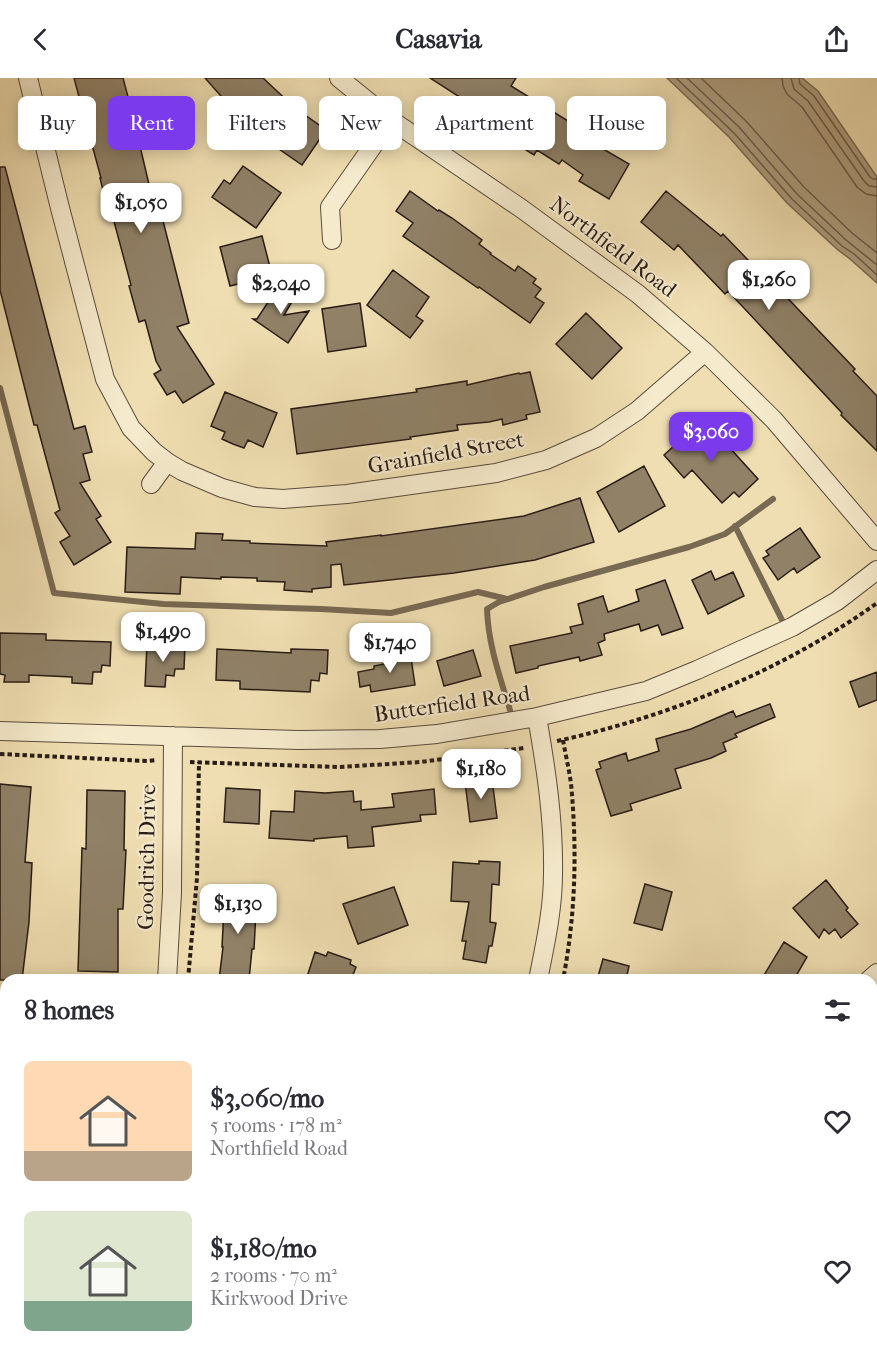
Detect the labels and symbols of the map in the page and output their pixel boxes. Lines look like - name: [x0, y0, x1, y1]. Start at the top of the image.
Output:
- pin: $1,050: [92, 183, 190, 234]
- street label: Northfield Road: [545, 191, 682, 304]
- pin: $1,260: [720, 260, 818, 311]
- pin: $2,040: [232, 264, 330, 315]
- pin: $3,060: [662, 412, 760, 463]
- street label: Grainfield Street: [366, 426, 526, 480]
- pin: $1,490: [114, 612, 212, 663]
- pin: $1,740: [341, 623, 439, 674]
- street label: Butterfield Road: [372, 680, 533, 728]
- pin: $1,180: [432, 749, 530, 800]
- street label: Goodrich Drive: [133, 784, 161, 930]
- pin: $1,130: [189, 884, 287, 935]

